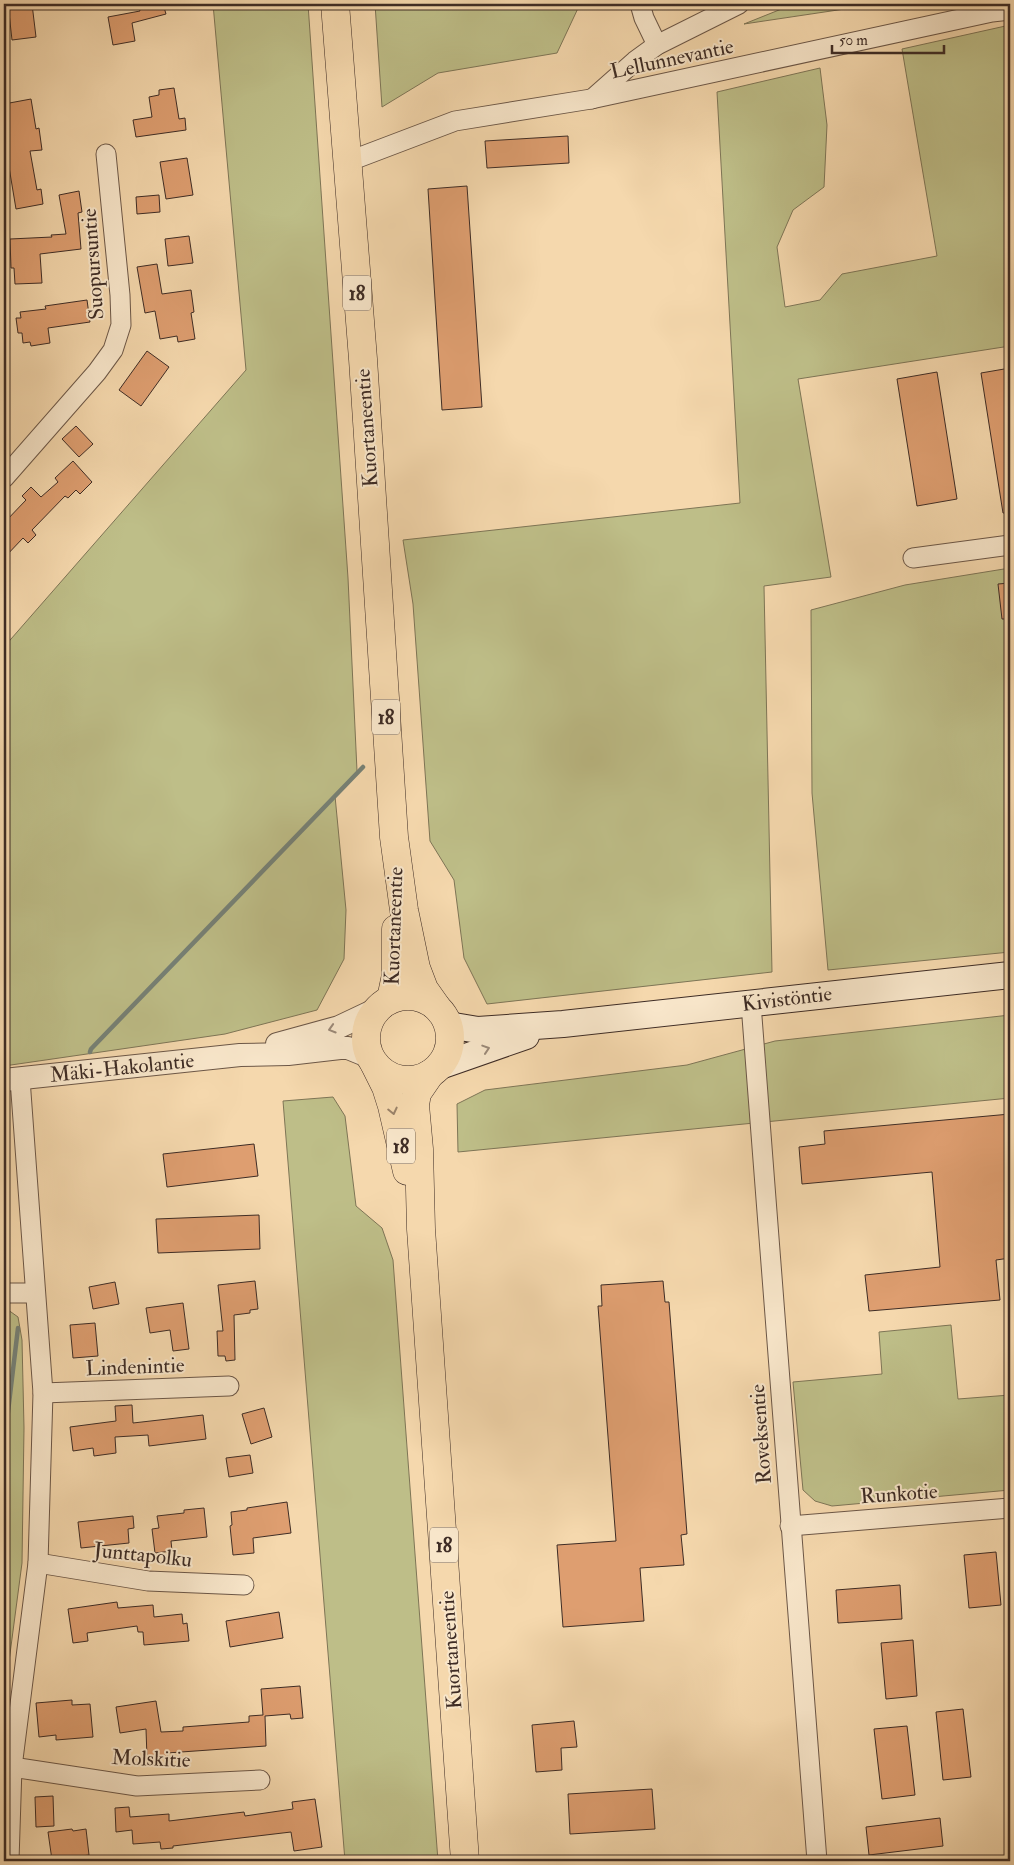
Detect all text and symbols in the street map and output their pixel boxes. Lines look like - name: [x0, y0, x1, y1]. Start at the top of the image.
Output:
- scale bar: [832, 22, 944, 54]
- text: 50 m: [839, 31, 868, 50]
- street label: Lellunnevantie: [608, 33, 736, 85]
- street label: Suopursuntie: [76, 207, 110, 321]
- road number: 18: [343, 276, 371, 310]
- street label: Kuortaneentie: [349, 368, 385, 488]
- road number: 18: [372, 700, 400, 734]
- street label: Kuortaneentie: [378, 866, 410, 986]
- street label: Kivistöntie: [740, 980, 834, 1018]
- one-way arrow: [329, 1023, 337, 1033]
- one-way arrow: [481, 1045, 490, 1055]
- street label: Mäki-Hakolantie: [49, 1047, 196, 1089]
- one-way arrow: [387, 1106, 398, 1115]
- road number: 18: [387, 1128, 415, 1164]
- street label: Lindenintie: [85, 1352, 185, 1382]
- street label: Roveksentie: [744, 1383, 778, 1485]
- street label: Runkotie: [859, 1478, 939, 1510]
- road number: 18: [430, 1528, 458, 1562]
- street label: Junttapolku: [92, 1536, 194, 1574]
- street label: Kuortaneentie: [433, 1590, 469, 1710]
- street label: Molskitie: [111, 1744, 191, 1774]

